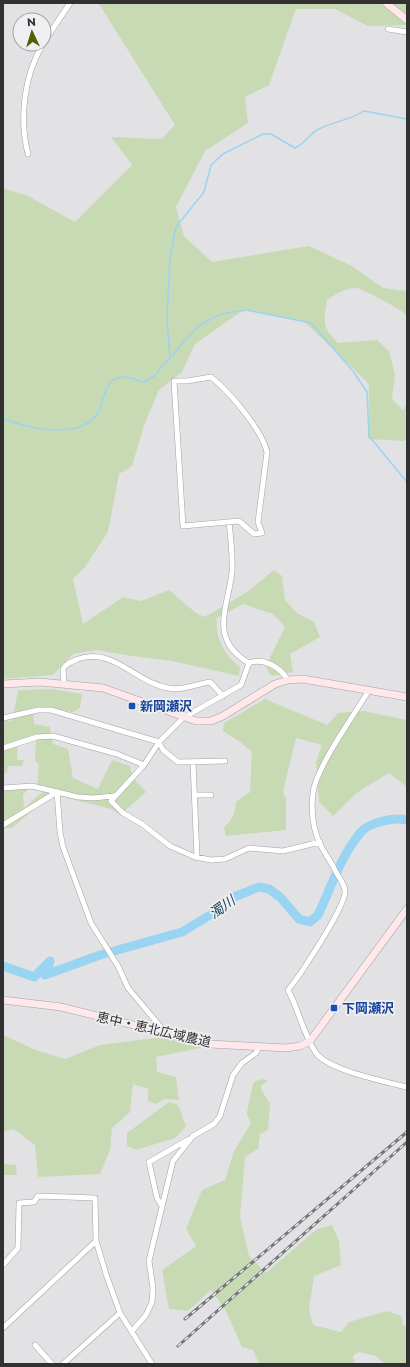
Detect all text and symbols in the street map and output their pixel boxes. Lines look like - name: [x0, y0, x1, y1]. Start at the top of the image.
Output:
- north arrow: [12, 12, 52, 52]
- text: N: [26, 15, 36, 29]
- place label: 新岡瀬沢: [140, 698, 192, 714]
- marker: 新岡瀬沢: [127, 701, 137, 711]
- water label: 濁川: [205, 890, 240, 922]
- place label: 下岡瀬沢: [342, 1000, 394, 1016]
- marker: 下岡瀬沢: [329, 1003, 339, 1013]
- street label: 恵中・恵北広域農道: [95, 1008, 213, 1050]

